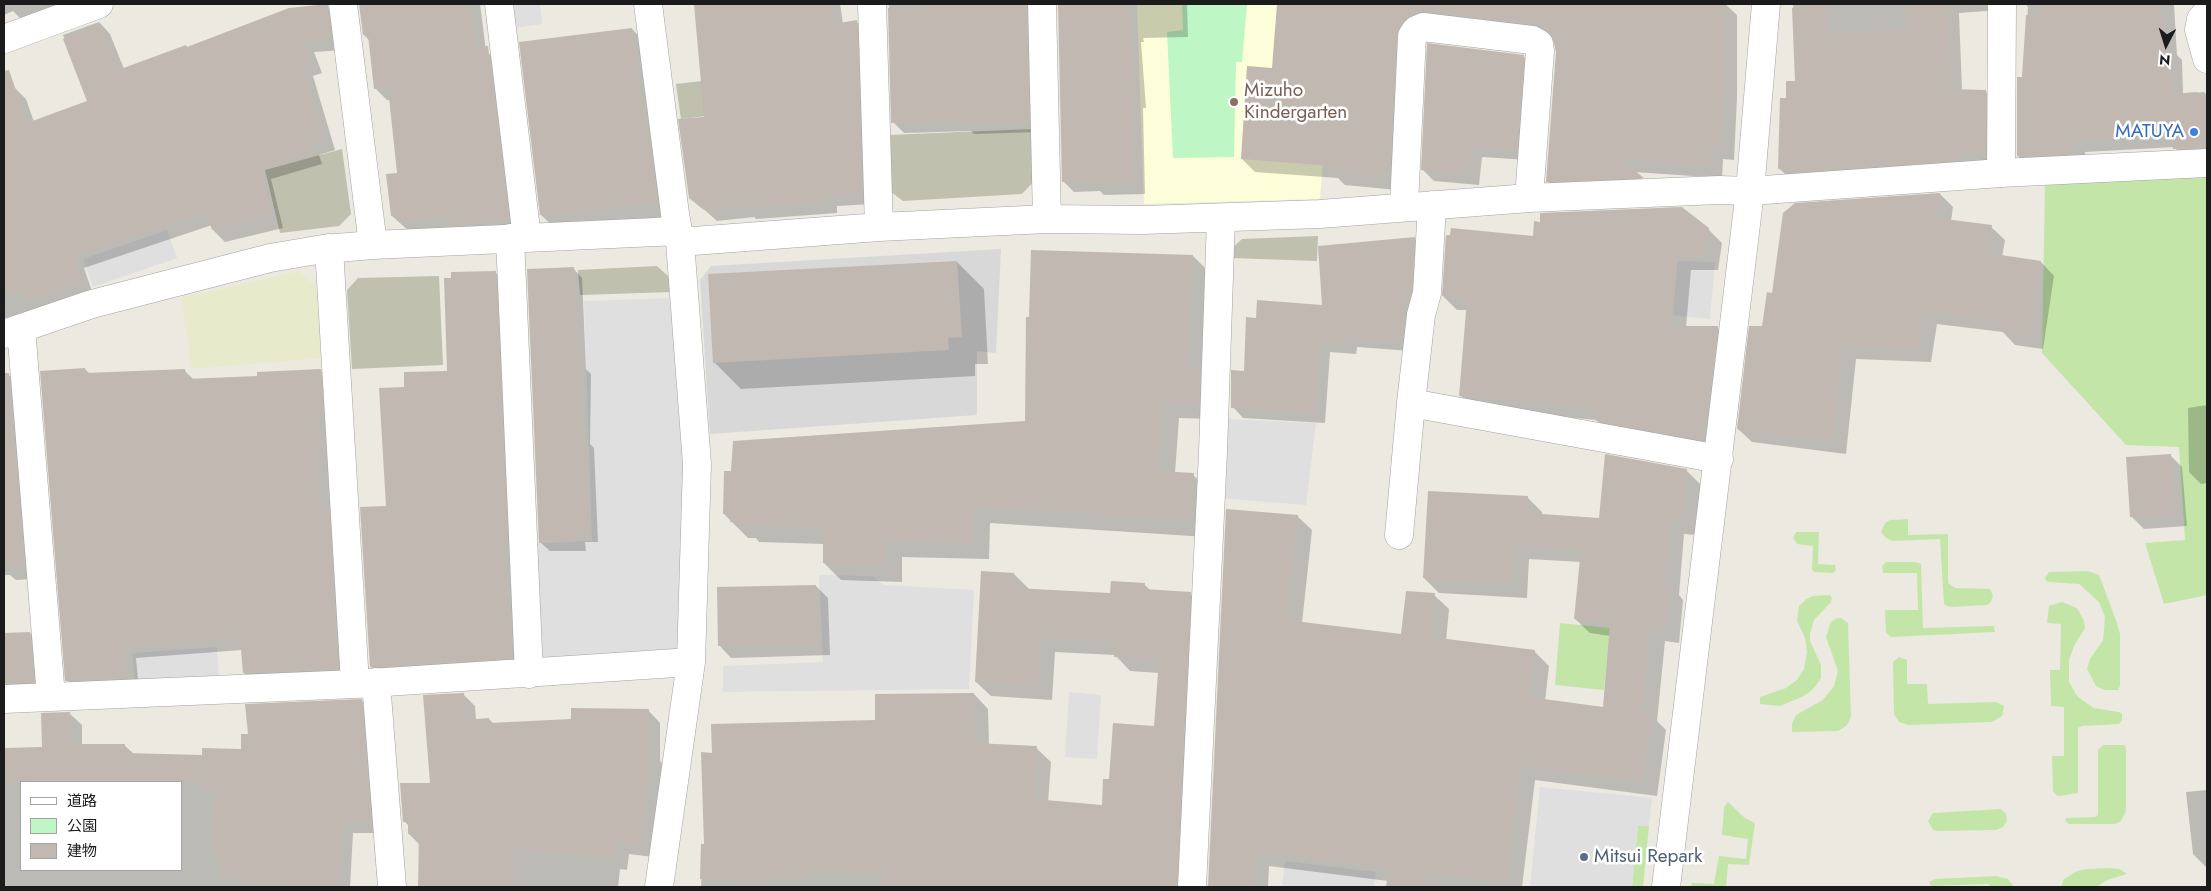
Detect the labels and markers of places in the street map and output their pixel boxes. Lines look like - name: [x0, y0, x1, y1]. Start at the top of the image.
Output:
- place label: Mizuho Kindergarten: [1244, 80, 1347, 124]
- marker: Mizuho Kindergarten: [1228, 96, 1240, 108]
- place label: MATUYA: [2115, 121, 2184, 143]
- marker: MATUYA: [2188, 126, 2200, 138]
- place label: Mitsui Repark: [1594, 846, 1702, 868]
- marker: Mitsui Repark: [1578, 851, 1590, 863]

